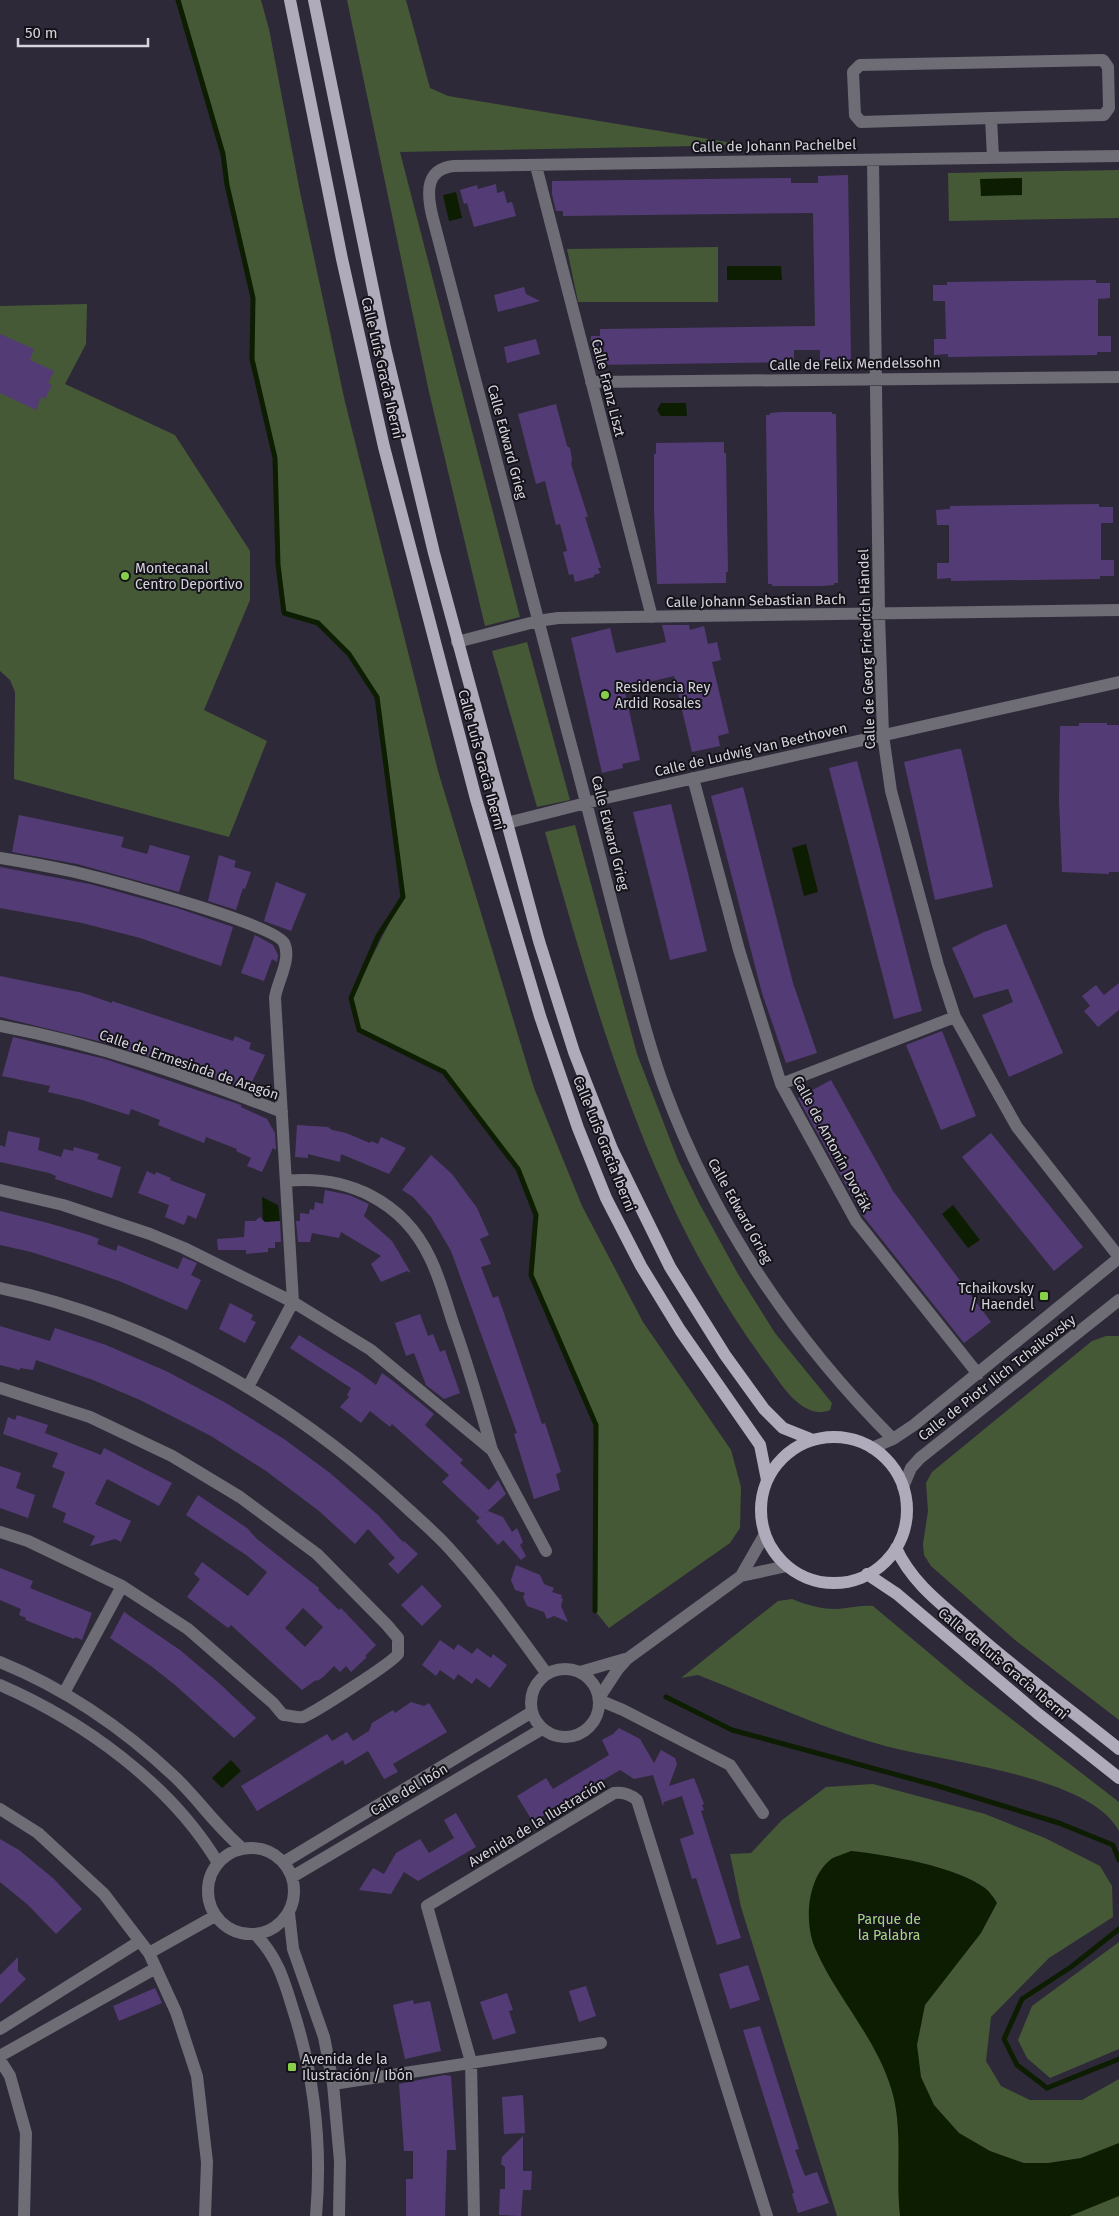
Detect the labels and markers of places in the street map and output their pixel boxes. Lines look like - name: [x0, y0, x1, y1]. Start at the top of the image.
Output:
- place label: Montecanal Centro Deportivo: [135, 560, 243, 593]
- marker: Montecanal Centro Deportivo: [119, 570, 131, 582]
- place label: Residencia Rey Ardid Rosales: [615, 679, 710, 712]
- marker: Residencia Rey Ardid Rosales: [599, 689, 611, 701]
- place label: Tchaikovsky / Haendel: [959, 1280, 1034, 1313]
- marker: Tchaikovsky / Haendel: [1038, 1290, 1050, 1302]
- place label: Avenida de la Ilustración / Ibón: [302, 2051, 413, 2084]
- marker: Avenida de la Ilustración / Ibón: [286, 2061, 298, 2073]

